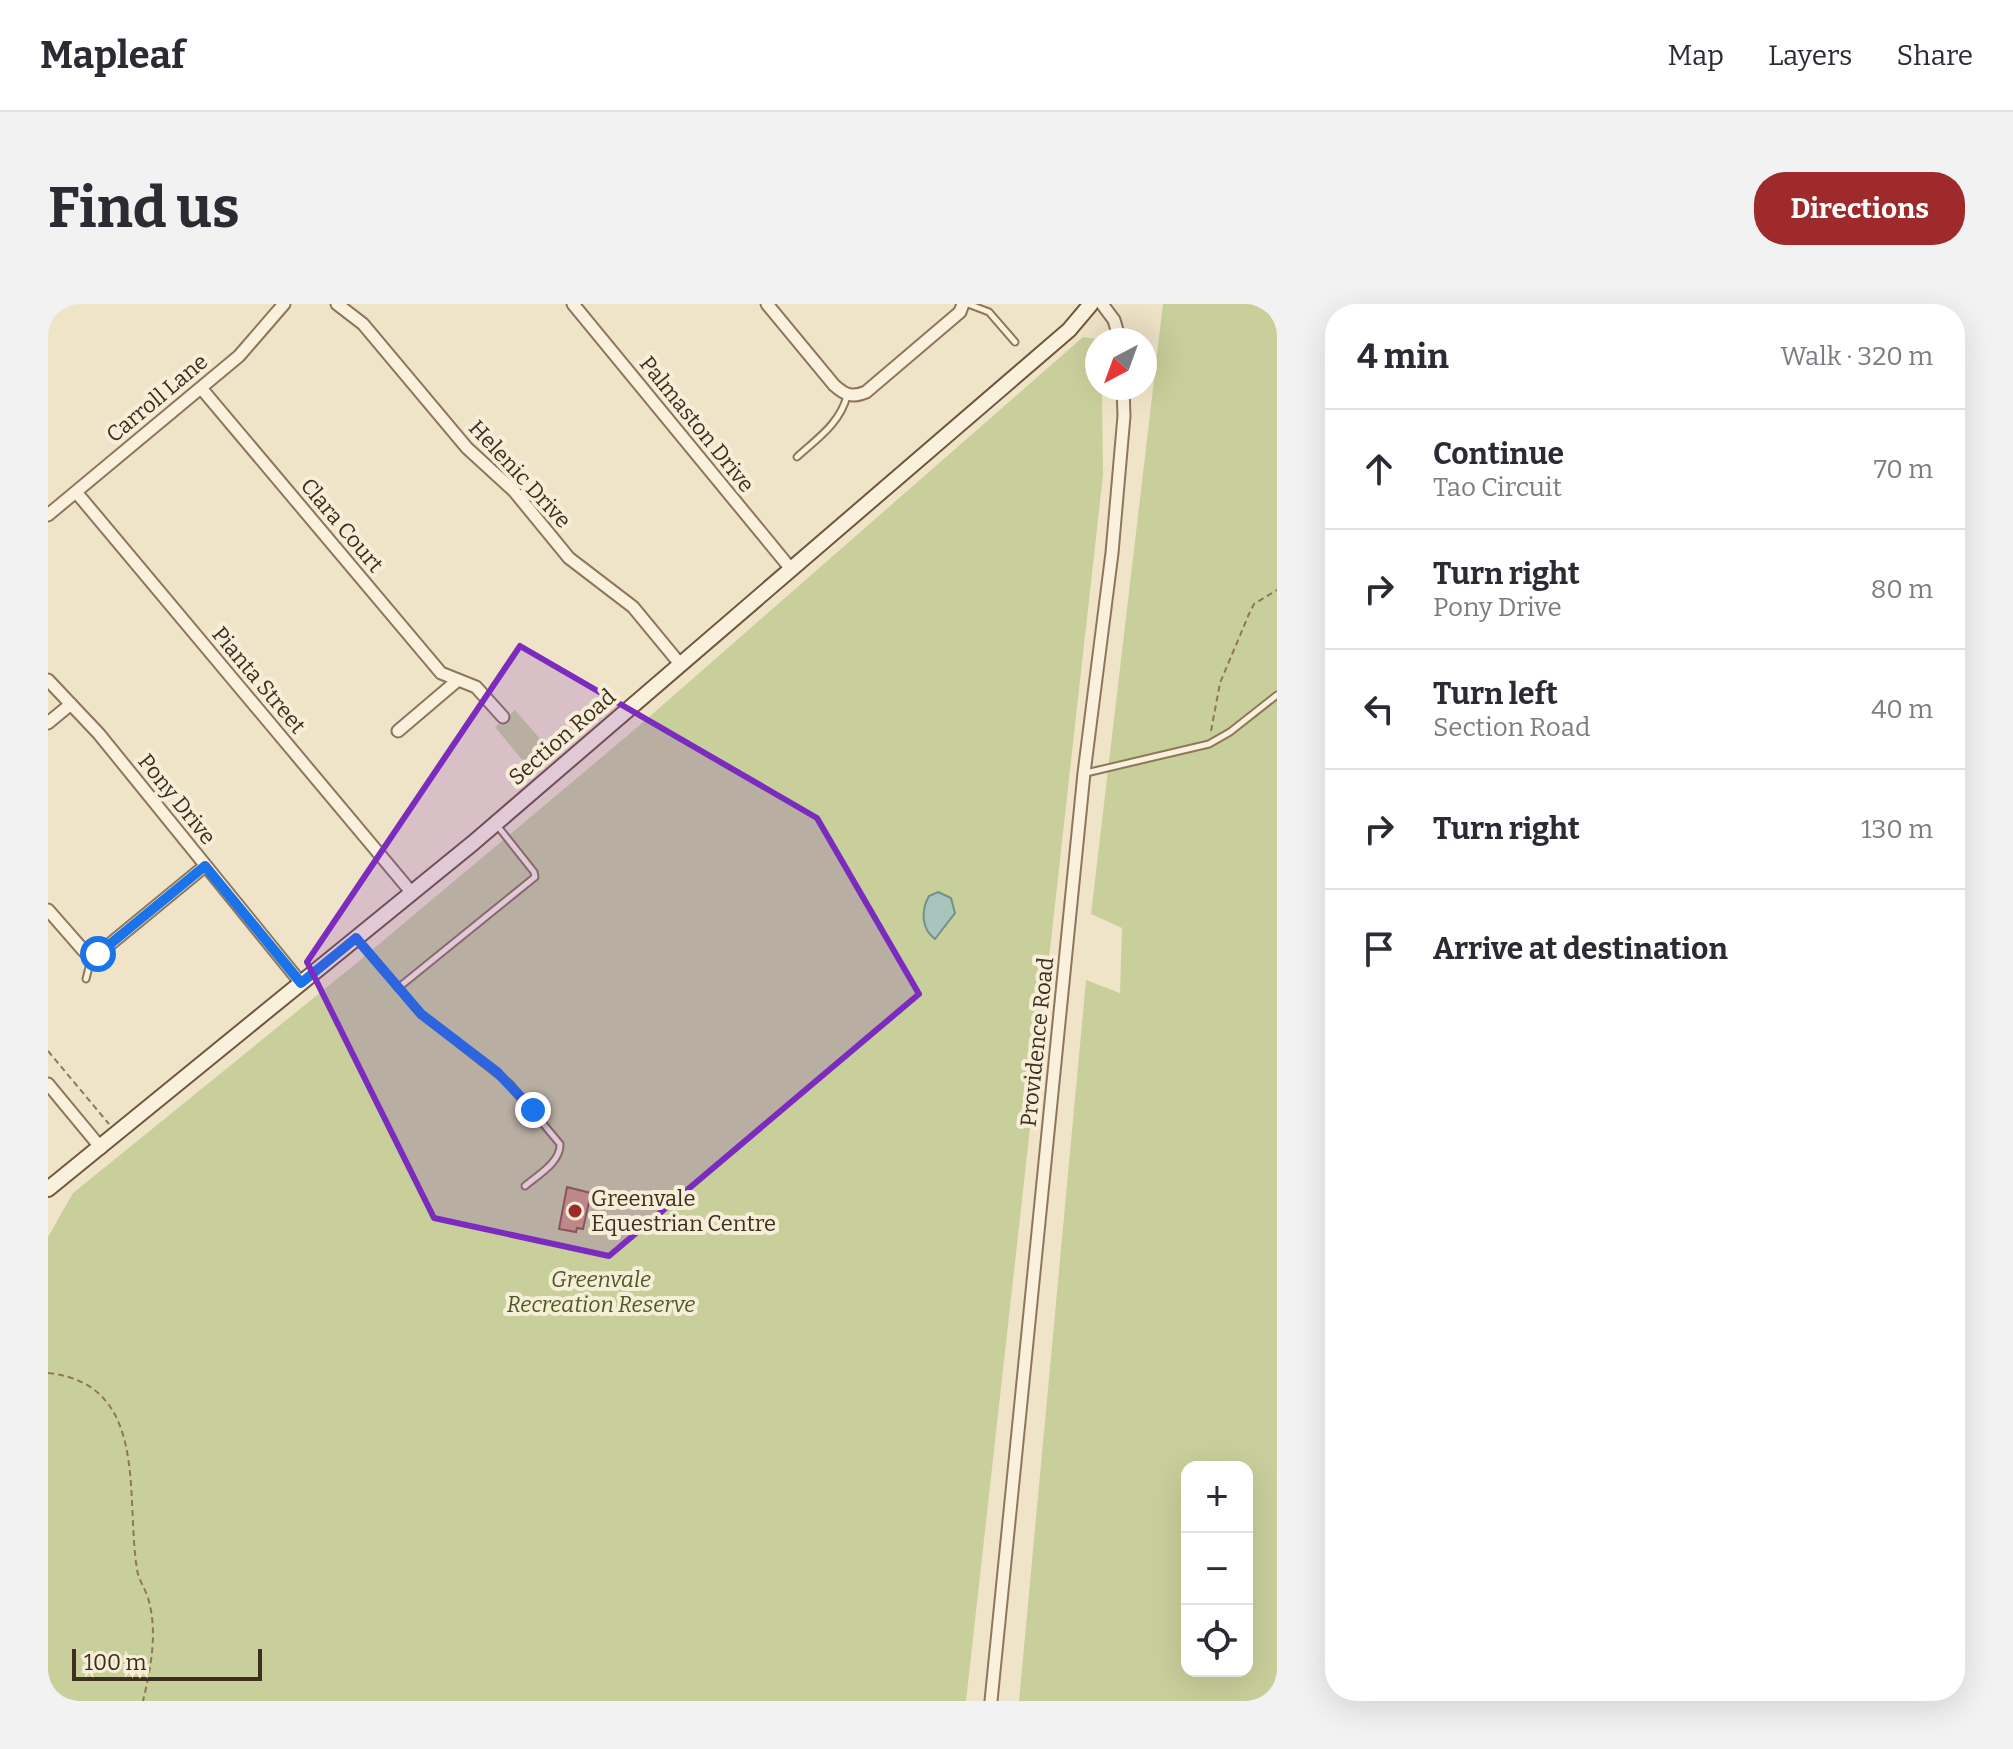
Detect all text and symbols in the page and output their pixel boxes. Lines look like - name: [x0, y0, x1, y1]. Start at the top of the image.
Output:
- text: Mapleaf: [40, 32, 185, 78]
- text: Map: [1667, 39, 1724, 72]
- text: Layers: [1768, 39, 1852, 72]
- text: Share: [1896, 39, 1973, 72]
- button: Directions: [1754, 172, 1965, 245]
- text: Find us: [48, 175, 240, 242]
- north arrow: [1085, 328, 1157, 400]
- text: 4 min: [1357, 336, 1449, 377]
- text: Walk · 320 m: [1781, 341, 1933, 372]
- street label: Carroll Lane: [101, 348, 213, 448]
- street label: Palmaston Drive: [634, 350, 760, 498]
- street label: Helenic Drive: [463, 414, 577, 534]
- text: Continue: [1433, 436, 1564, 472]
- icon: ahead: [1357, 447, 1401, 491]
- text: 70 m: [1874, 454, 1933, 485]
- street label: Clara Court: [295, 472, 389, 578]
- text: Tao Circuit: [1433, 472, 1562, 503]
- text: Turn right: [1433, 556, 1580, 592]
- icon: right: [1357, 567, 1401, 611]
- text: 80 m: [1871, 574, 1933, 605]
- text: Pony Drive: [1433, 592, 1562, 623]
- street label: Pianta Street: [206, 621, 312, 739]
- text: Turn left: [1433, 676, 1558, 712]
- street label: Section Road: [503, 683, 621, 791]
- icon: left: [1357, 687, 1401, 731]
- text: 40 m: [1871, 694, 1933, 725]
- text: Section Road: [1433, 712, 1590, 743]
- street label: Pony Drive: [132, 748, 222, 850]
- icon: right: [1357, 807, 1401, 851]
- text: Turn right: [1433, 811, 1580, 847]
- text: 130 m: [1861, 814, 1933, 845]
- icon: arrive: [1357, 927, 1401, 971]
- text: Arrive at destination: [1433, 931, 1728, 967]
- route start: [80, 936, 116, 972]
- street label: Providence Road: [1015, 956, 1059, 1128]
- route end: [515, 1092, 551, 1128]
- place label: Greenvale Equestrian Centre: [591, 1185, 776, 1237]
- marker: Greenvale Equestrian Centre: [566, 1202, 584, 1220]
- park label: Greenvale Recreation Reserve: [507, 1266, 695, 1318]
- map controls: [1181, 1461, 1253, 1677]
- button: +: [1181, 1461, 1253, 1533]
- button: −: [1181, 1533, 1253, 1605]
- button: locate: [1181, 1605, 1253, 1677]
- scale bar: [72, 1645, 262, 1681]
- text: 100 m: [84, 1649, 147, 1676]

